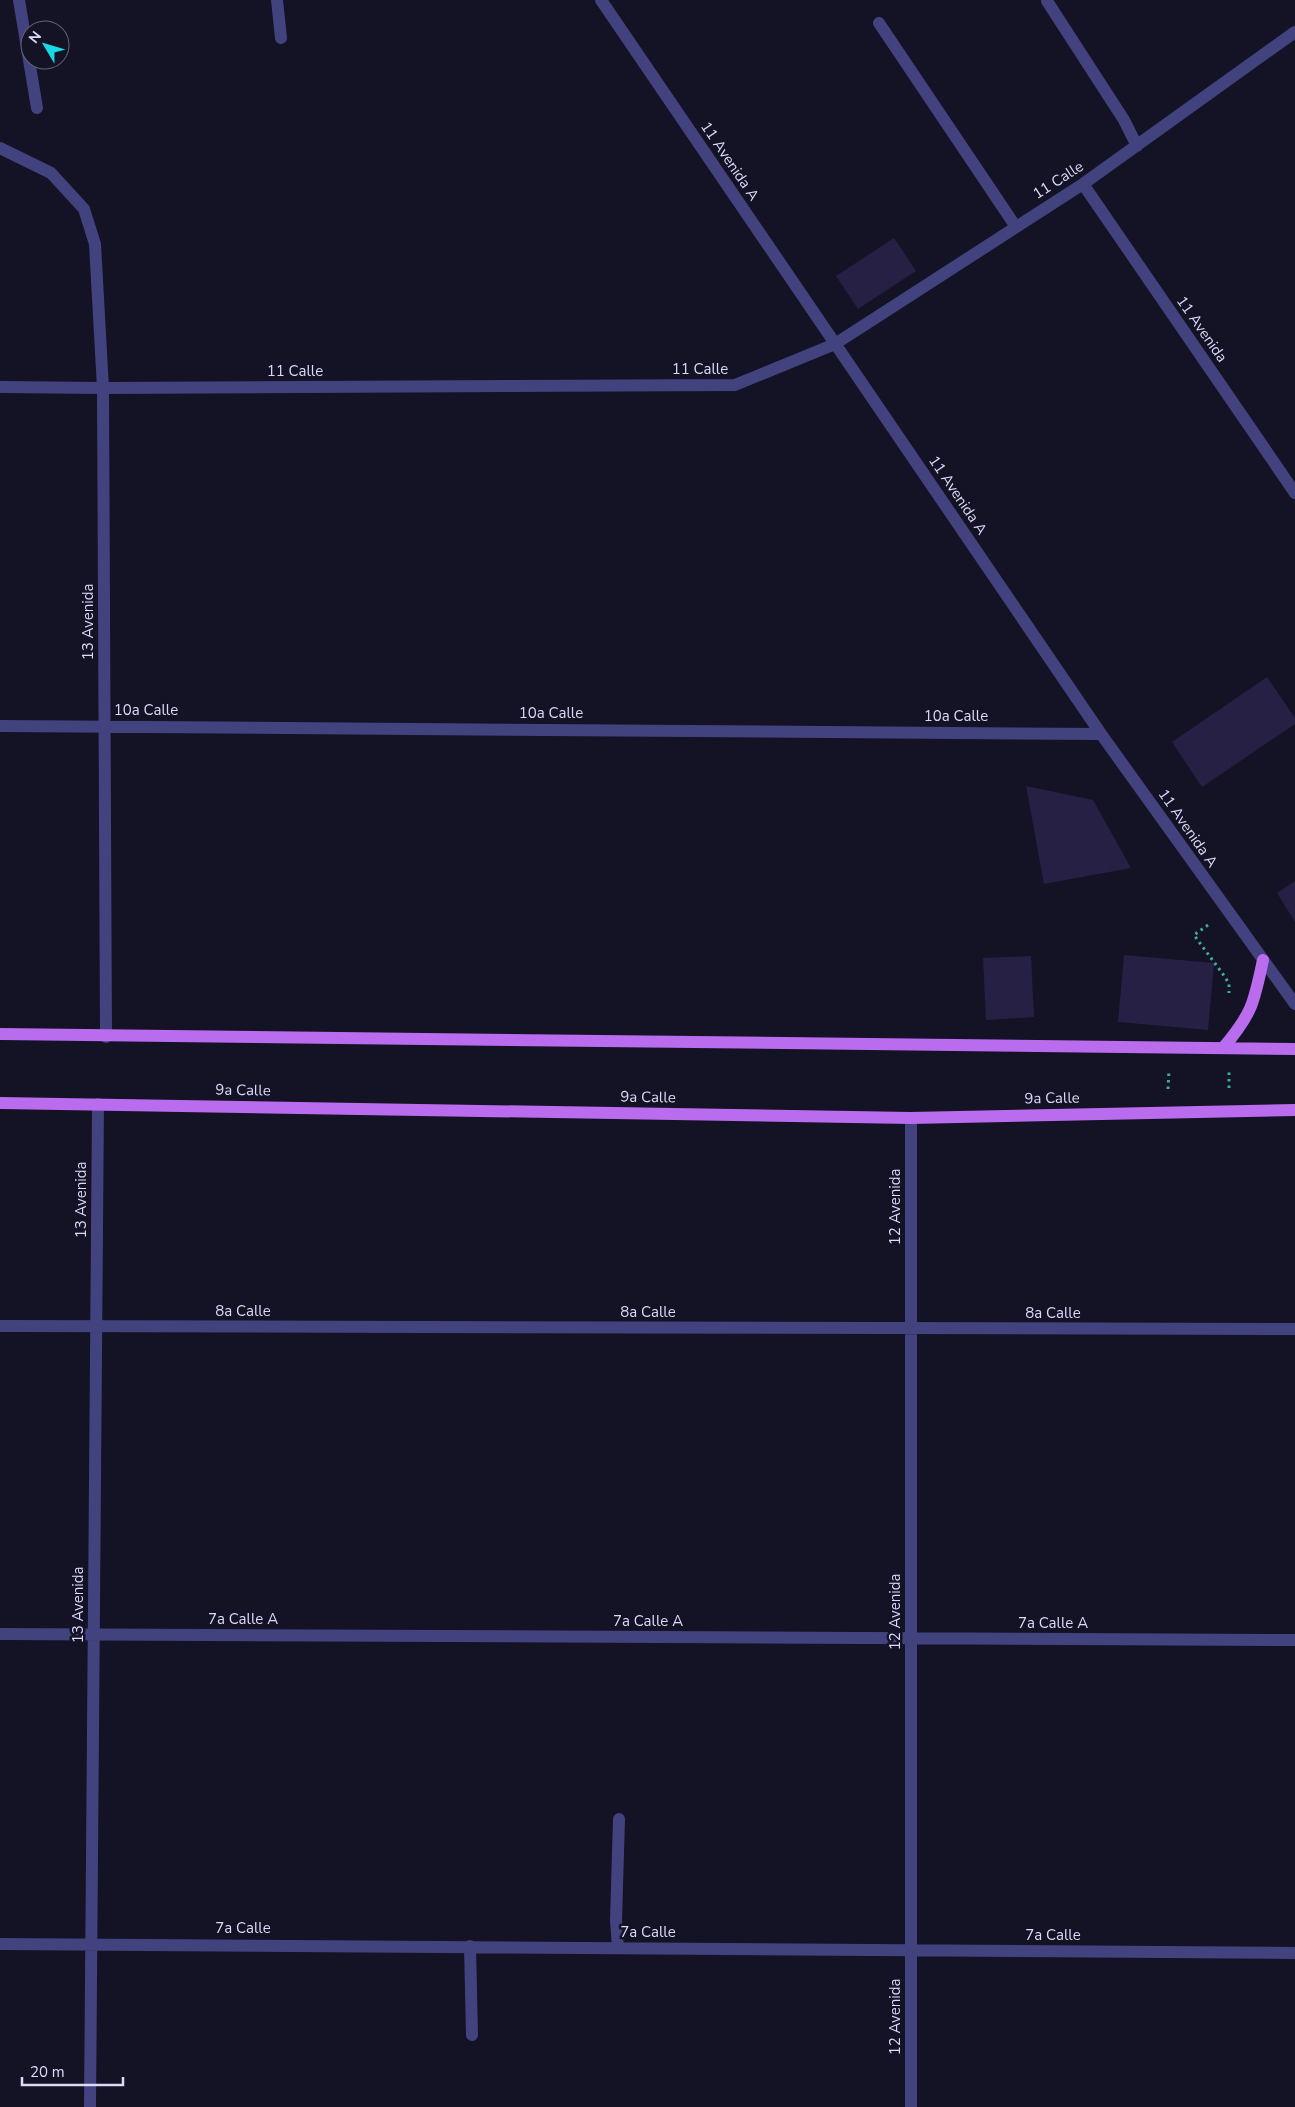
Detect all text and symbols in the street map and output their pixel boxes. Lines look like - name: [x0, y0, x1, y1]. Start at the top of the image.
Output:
- north arrow: [20, 20, 70, 70]
- text: N: [24, 27, 46, 47]
- street label: 11 Avenida A: [696, 117, 764, 205]
- street label: 11 Calle: [1029, 156, 1087, 204]
- street label: 11 Avenida: [1172, 292, 1232, 366]
- street label: 11 Calle: [672, 359, 728, 379]
- street label: 11 Calle: [267, 361, 323, 381]
- street label: 11 Avenida A: [924, 451, 992, 539]
- street label: 13 Avenida: [78, 584, 98, 660]
- street label: 10a Calle: [114, 700, 178, 720]
- street label: 10a Calle: [519, 703, 583, 723]
- street label: 10a Calle: [924, 706, 988, 726]
- street label: 11 Avenida A: [1154, 785, 1222, 871]
- street label: 9a Calle: [215, 1080, 271, 1100]
- street label: 9a Calle: [620, 1087, 676, 1107]
- street label: 9a Calle: [1024, 1088, 1080, 1108]
- street label: 13 Avenida: [71, 1162, 91, 1238]
- street label: 12 Avenida: [885, 1169, 905, 1245]
- street label: 8a Calle: [215, 1301, 271, 1321]
- street label: 8a Calle: [620, 1302, 676, 1322]
- street label: 8a Calle: [1025, 1303, 1081, 1323]
- street label: 13 Avenida: [68, 1567, 88, 1643]
- street label: 12 Avenida: [885, 1574, 905, 1650]
- street label: 7a Calle A: [208, 1609, 278, 1629]
- street label: 7a Calle A: [613, 1611, 683, 1631]
- street label: 7a Calle A: [1018, 1613, 1088, 1633]
- street label: 7a Calle: [215, 1918, 271, 1938]
- street label: 7a Calle: [620, 1922, 676, 1942]
- street label: 7a Calle: [1025, 1925, 1081, 1945]
- street label: 12 Avenida: [885, 1979, 905, 2055]
- scale bar: [22, 2054, 124, 2086]
- text: 20 m: [30, 2062, 65, 2082]

